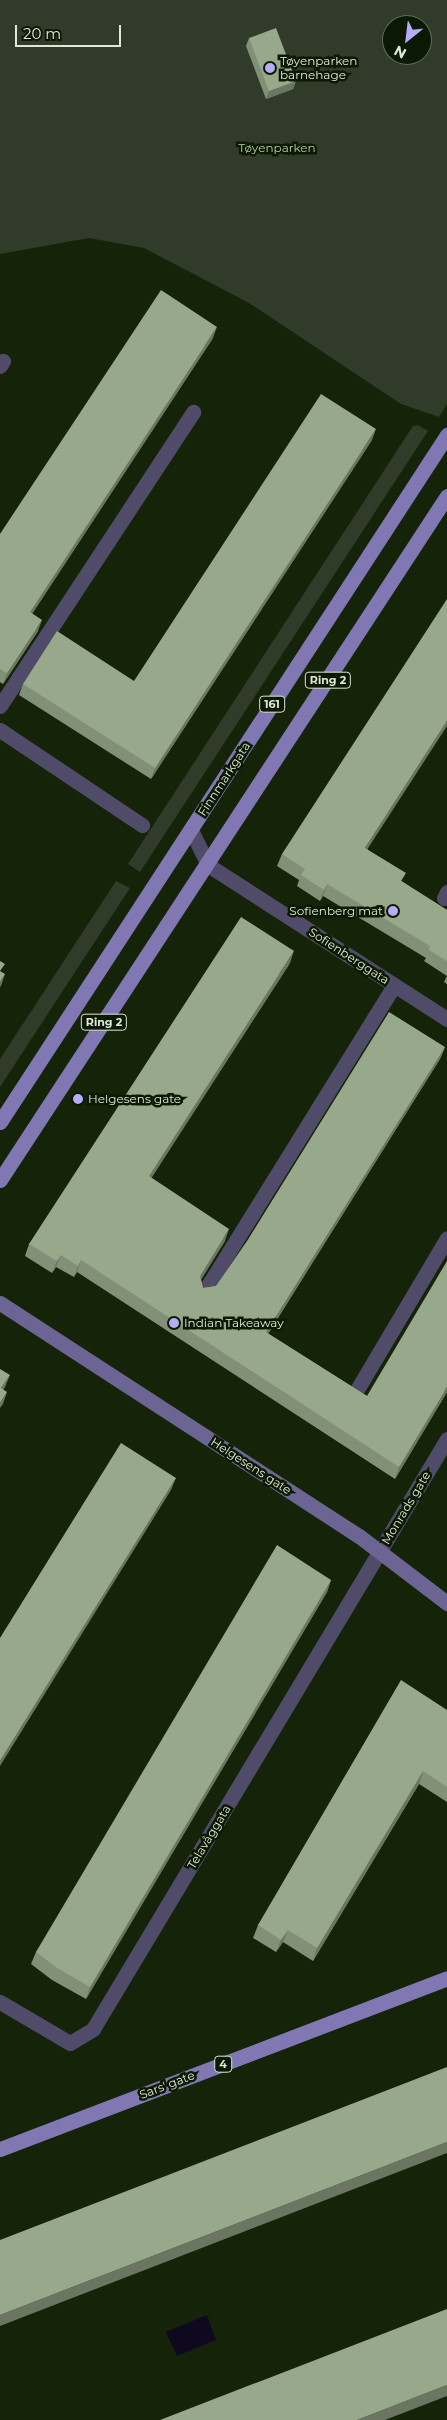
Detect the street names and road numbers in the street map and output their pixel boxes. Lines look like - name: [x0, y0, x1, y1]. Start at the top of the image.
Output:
- road number: Ring 2: [304, 672, 352, 688]
- road number: 161: [258, 696, 286, 712]
- street label: Finnmarkgata: [195, 739, 253, 819]
- street label: Sofienberggata: [306, 925, 392, 987]
- road number: Ring 2: [80, 1014, 128, 1030]
- street label: Helgesens gate: [208, 1435, 294, 1497]
- street label: Monrads gate: [378, 1469, 434, 1547]
- street label: Telavåggata: [184, 1802, 234, 1872]
- road number: 4: [213, 2056, 233, 2072]
- street label: Sars' gate: [137, 2068, 197, 2102]

